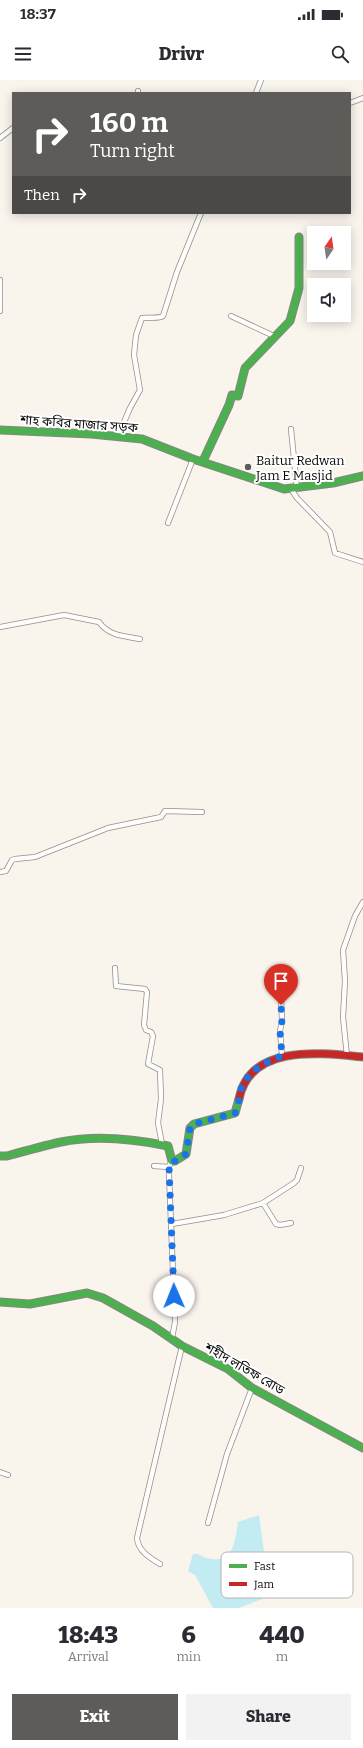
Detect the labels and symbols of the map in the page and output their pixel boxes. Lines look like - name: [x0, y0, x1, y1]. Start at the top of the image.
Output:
- north arrow: [307, 226, 351, 270]
- street label: শাহ কবির মাজার সড়ক: [19, 412, 139, 435]
- place label: Baitur Redwan Jam E Masjid: [255, 453, 345, 483]
- marker: Baitur Redwan Jam E Masjid: [243, 462, 253, 472]
- pin: [264, 964, 298, 1005]
- position arrow: [153, 1275, 195, 1317]
- street label: শহীদ লতিফ রোড: [201, 1339, 288, 1398]
- legend: [221, 1552, 353, 1598]
- text: Fast: [254, 1560, 275, 1573]
- text: Jam: [253, 1578, 274, 1591]

